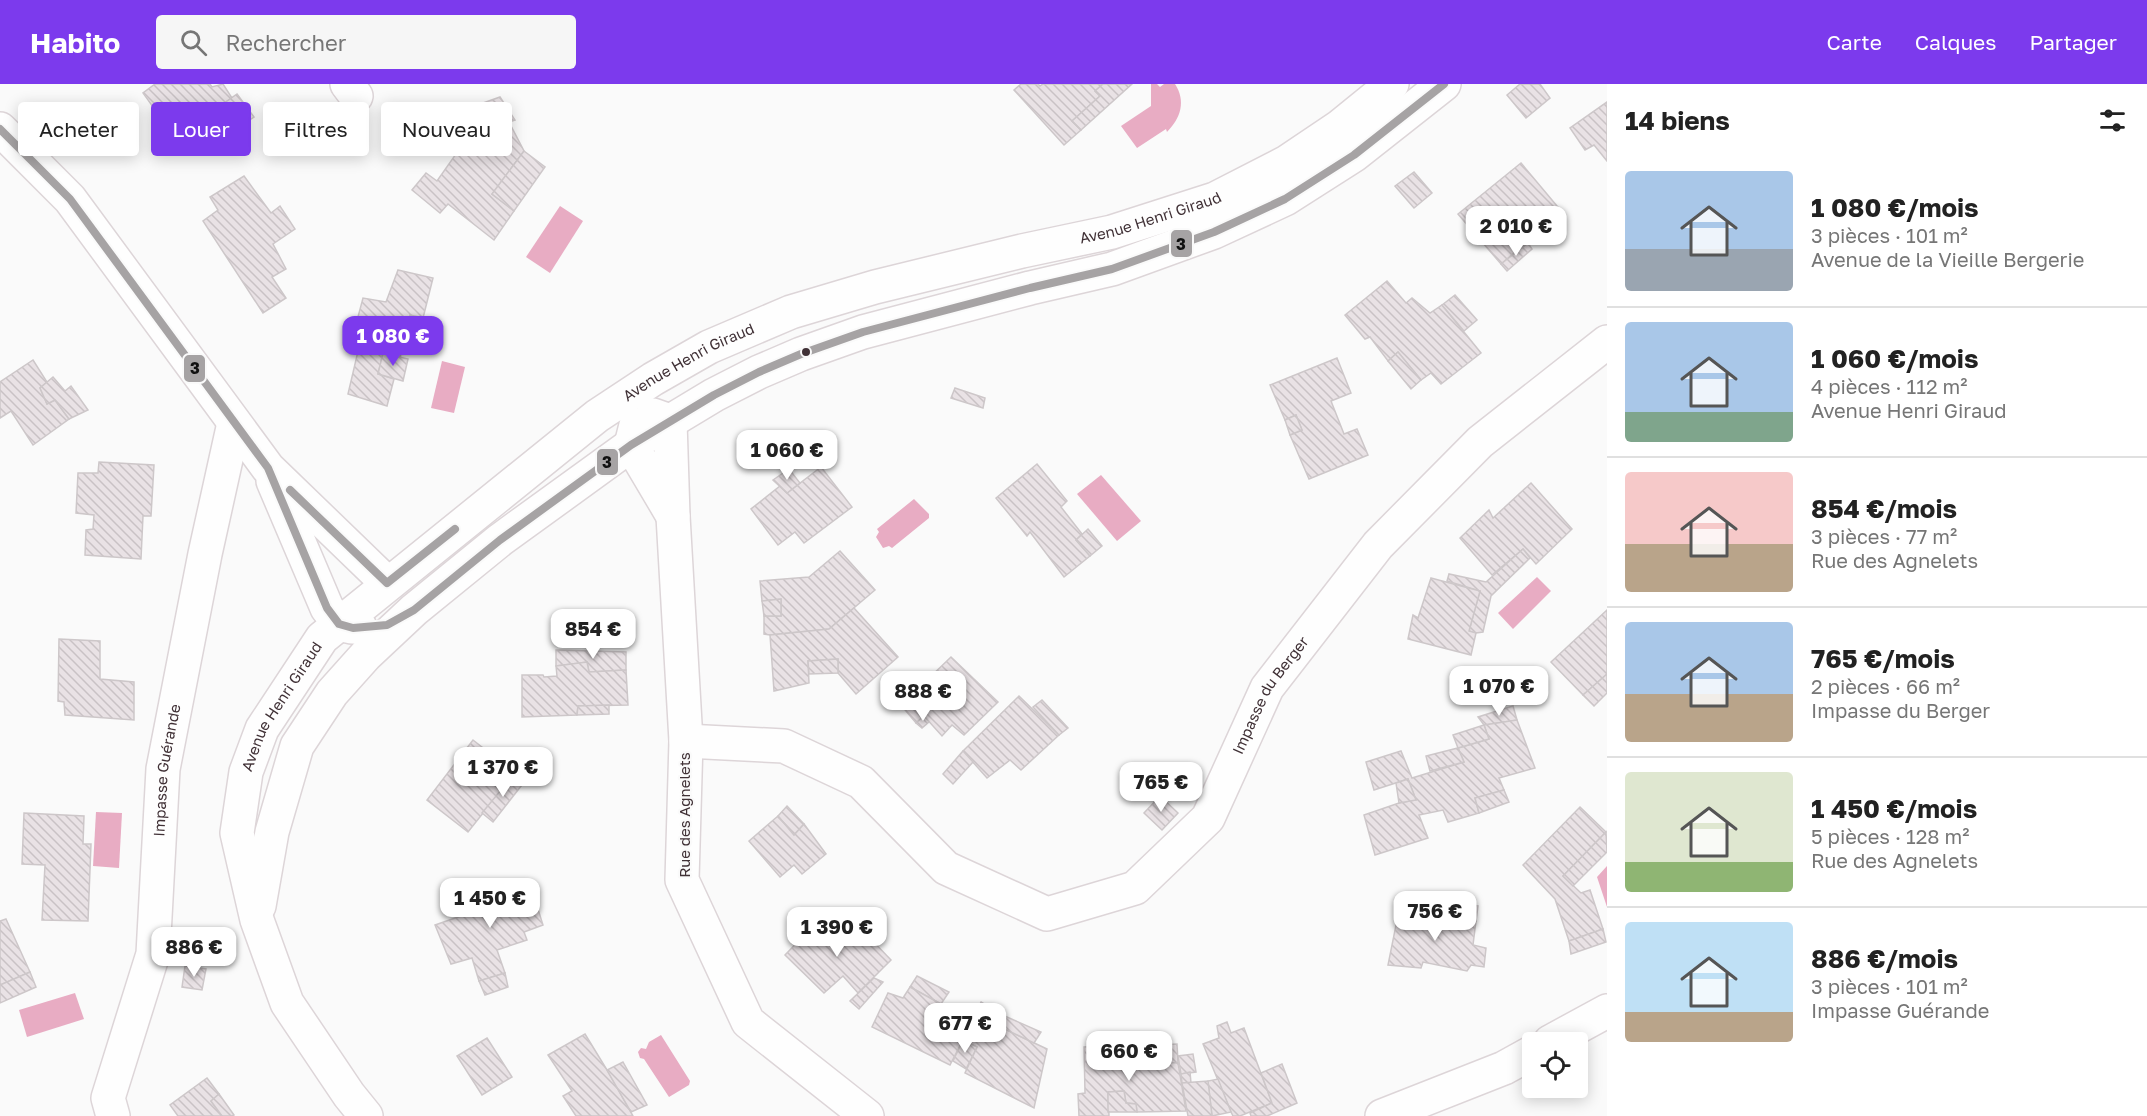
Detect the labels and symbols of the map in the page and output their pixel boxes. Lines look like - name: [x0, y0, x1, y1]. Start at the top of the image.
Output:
- street label: Avenue Henri Giraud: [1078, 187, 1224, 247]
- pin: 2 010 €: [1461, 206, 1571, 257]
- line badge: 3: [1170, 229, 1193, 258]
- text: 3: [1176, 234, 1186, 254]
- pin: 1 080 €: [338, 316, 448, 367]
- street label: Avenue Henri Giraud: [619, 319, 757, 404]
- unlabelled marker: [800, 346, 812, 358]
- line badge: 3: [183, 354, 206, 383]
- text: 3: [190, 358, 200, 378]
- pin: 1 060 €: [732, 430, 842, 481]
- line badge: 3: [596, 448, 619, 476]
- text: 3: [602, 452, 612, 472]
- pin: 854 €: [551, 609, 635, 660]
- street label: Impasse du Berger: [1228, 632, 1312, 757]
- street label: Avenue Henri Giraud: [237, 638, 325, 773]
- pin: 1 070 €: [1444, 666, 1554, 717]
- pin: 888 €: [881, 671, 965, 722]
- street label: Impasse Guérande: [149, 702, 184, 837]
- pin: 1 370 €: [448, 747, 558, 798]
- street label: Rue des Agnelets: [675, 752, 693, 878]
- pin: 765 €: [1119, 762, 1203, 813]
- pin: 1 450 €: [435, 878, 545, 929]
- pin: 756 €: [1393, 891, 1477, 942]
- pin: 1 390 €: [782, 907, 892, 958]
- pin: 886 €: [152, 927, 236, 978]
- pin: 677 €: [923, 1003, 1007, 1054]
- pin: 660 €: [1087, 1031, 1171, 1082]

